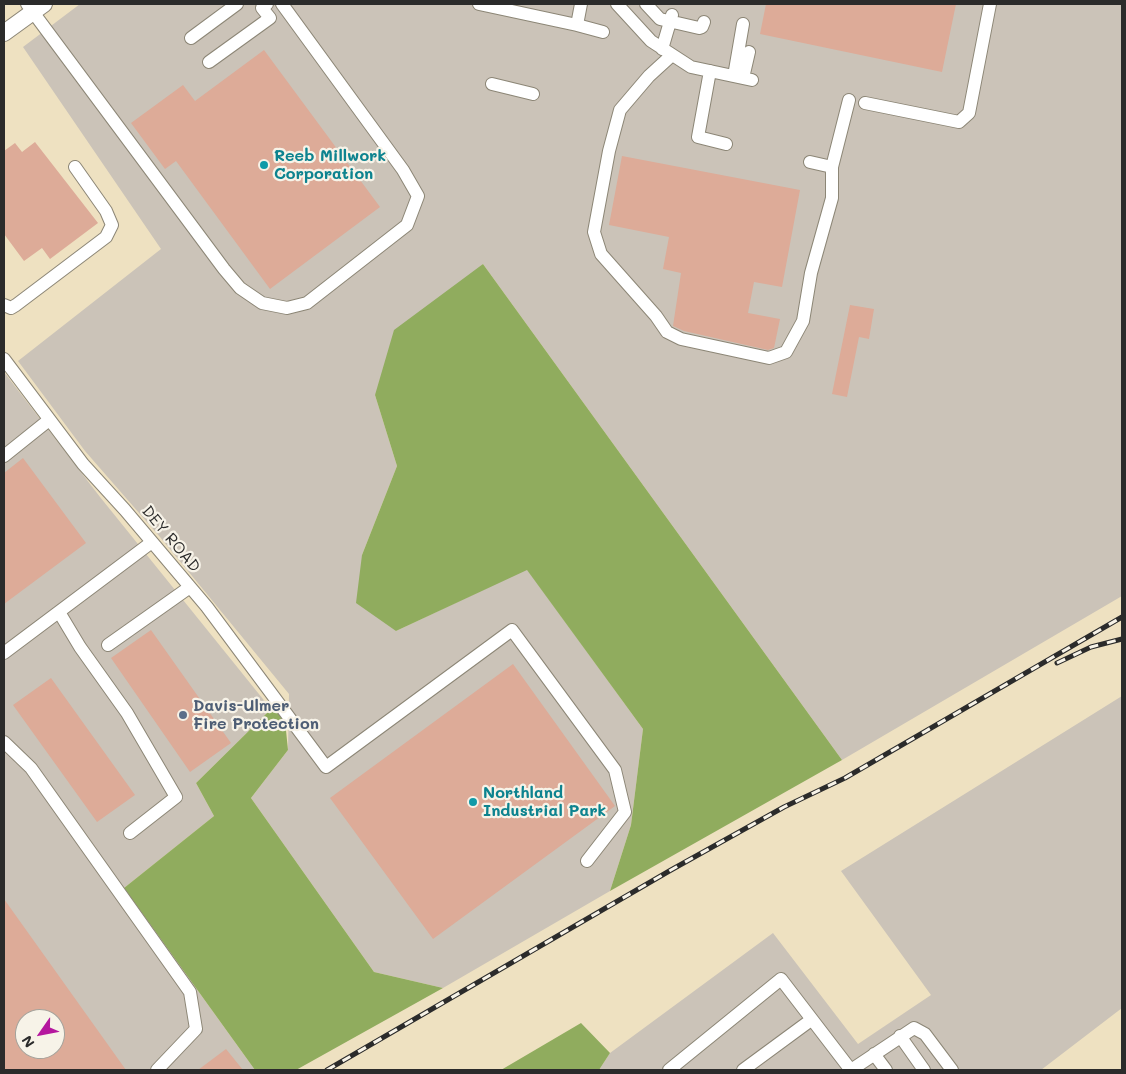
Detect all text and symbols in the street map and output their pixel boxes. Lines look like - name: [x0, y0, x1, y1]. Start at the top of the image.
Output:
- place label: Reeb Millwork Corporation: [274, 146, 386, 184]
- marker: Reeb Millwork Corporation: [258, 159, 270, 171]
- street label: DEY ROAD: [138, 502, 204, 576]
- place label: Davis-Ulmer Fire Protection: [193, 696, 319, 734]
- marker: Davis-Ulmer Fire Protection: [177, 709, 189, 721]
- place label: Northland Industrial Park: [483, 783, 606, 821]
- marker: Northland Industrial Park: [467, 796, 479, 808]
- north arrow: [15, 1009, 65, 1059]
- text: N: [17, 1032, 39, 1052]

